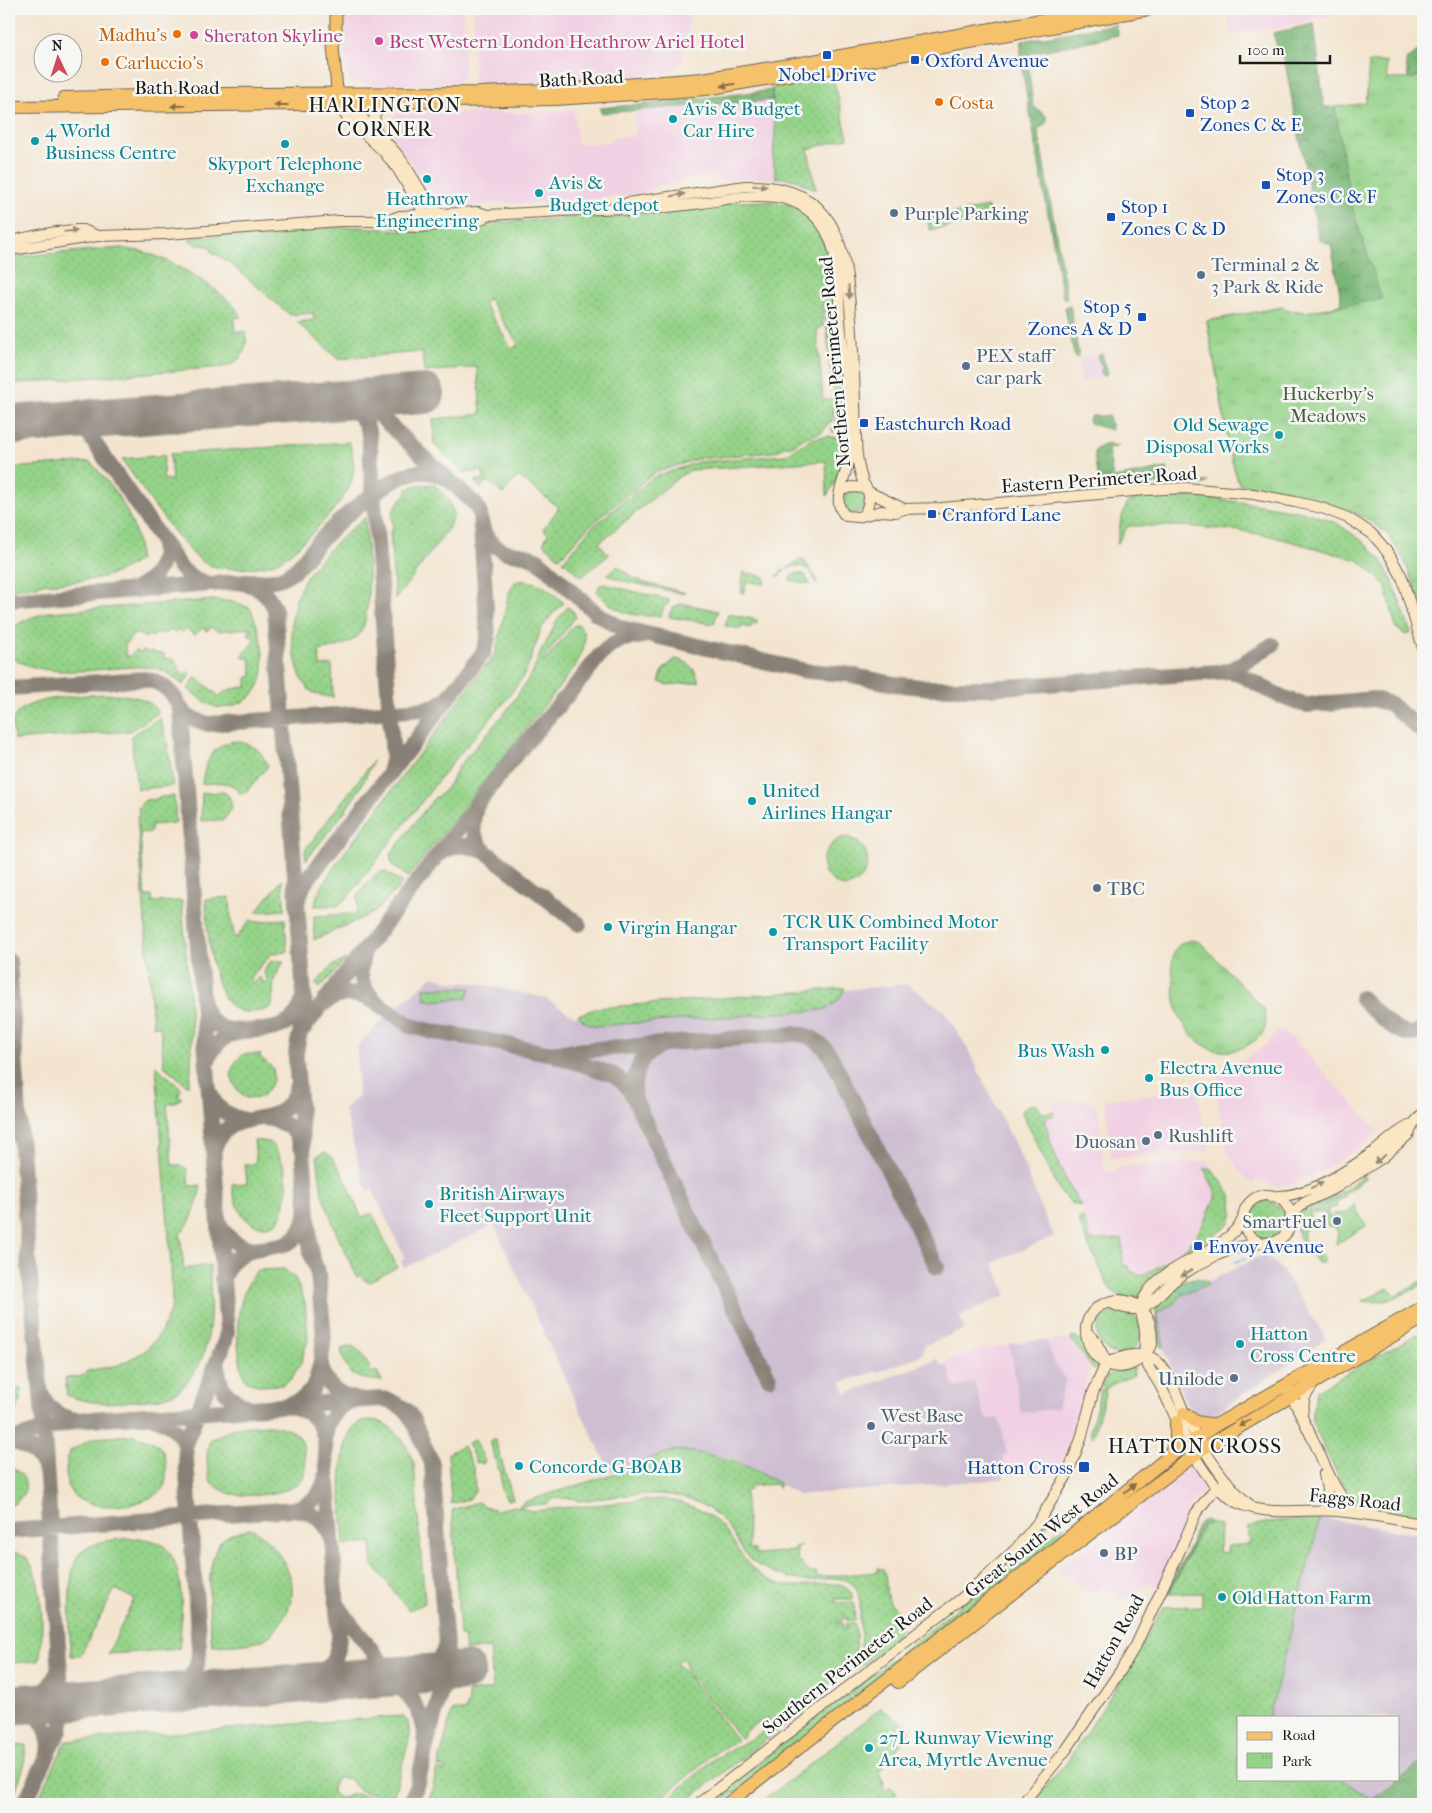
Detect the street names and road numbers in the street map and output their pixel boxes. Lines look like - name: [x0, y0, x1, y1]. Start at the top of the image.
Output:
- street label: Bath Road: [538, 66, 625, 92]
- street label: Bath Road: [135, 77, 220, 99]
- street label: Northern Perimeter Road: [815, 255, 855, 468]
- street label: Eastern Perimeter Road: [1000, 462, 1199, 498]
- street label: Great South West Road: [960, 1469, 1123, 1603]
- street label: Faggs Road: [1308, 1484, 1403, 1516]
- street label: Hatton Road: [1079, 1590, 1149, 1692]
- street label: Southern Perimeter Road: [758, 1592, 938, 1739]

